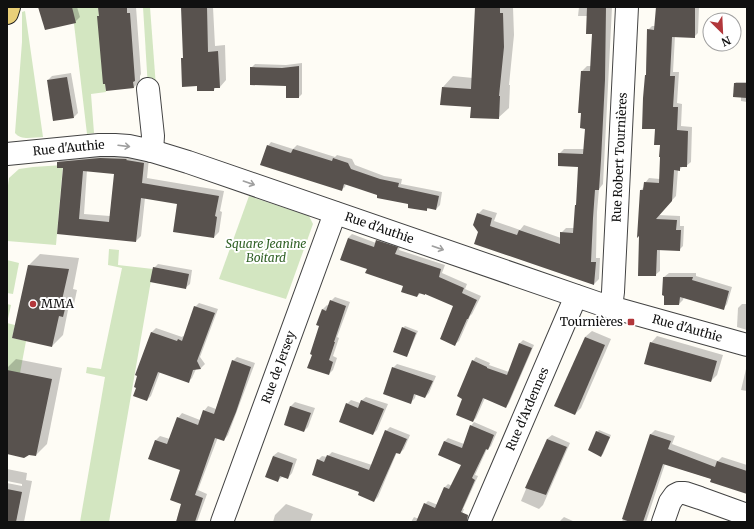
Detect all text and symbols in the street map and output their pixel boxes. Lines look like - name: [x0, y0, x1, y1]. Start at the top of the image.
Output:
- north arrow: [702, 12, 742, 52]
- text: N: [719, 33, 733, 49]
- street label: Rue Robert Tournières: [608, 92, 630, 223]
- street label: Rue d'Authie: [32, 137, 105, 158]
- one-way arrow: [117, 142, 130, 149]
- one-way arrow: [242, 180, 255, 187]
- street label: Rue d'Authie: [343, 209, 416, 246]
- park label: Square Jeanine Boitard: [226, 236, 306, 265]
- one-way arrow: [431, 245, 444, 252]
- place label: MMA: [41, 296, 74, 311]
- marker: MMA: [28, 299, 38, 309]
- street label: Rue d'Authie: [651, 311, 724, 345]
- place label: Tournières: [560, 314, 623, 329]
- marker: Tournières: [626, 317, 636, 327]
- street label: Rue de Jersey: [258, 329, 298, 405]
- street label: Rue d'Ardennes: [503, 365, 552, 453]

